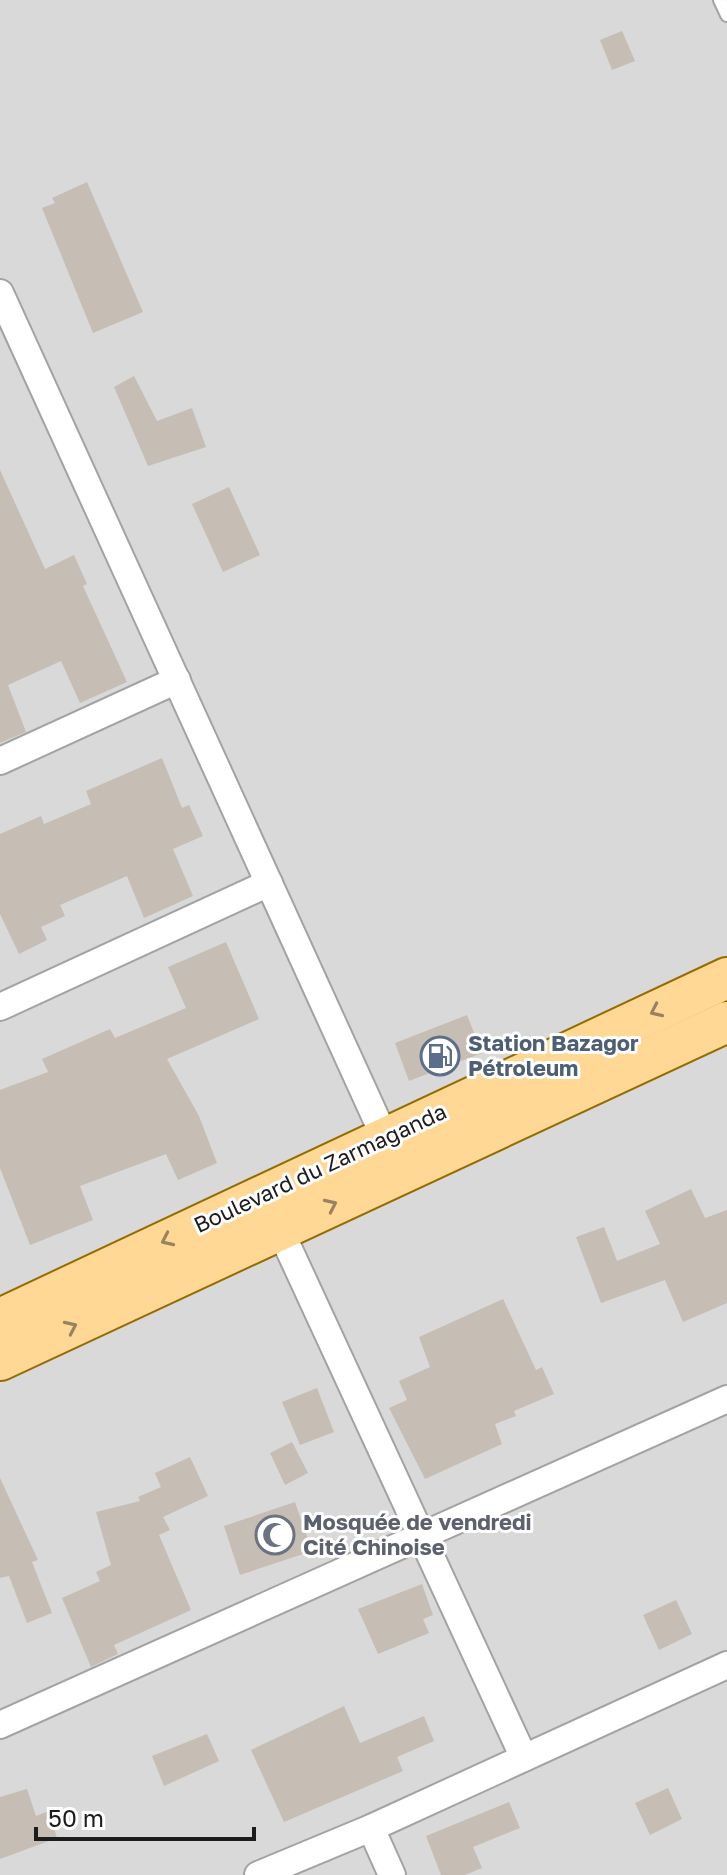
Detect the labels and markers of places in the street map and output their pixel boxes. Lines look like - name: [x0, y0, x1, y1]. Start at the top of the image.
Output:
- place label: Station Bazagor Pétroleum: [468, 1029, 639, 1081]
- fuel station icon: Station Bazagor Pétroleum: [419, 1035, 461, 1077]
- place label: Mosquée de vendredi Cité Chinoise: [303, 1508, 532, 1560]
- mosque icon: Mosquée de vendredi Cité Chinoise: [254, 1514, 296, 1556]

